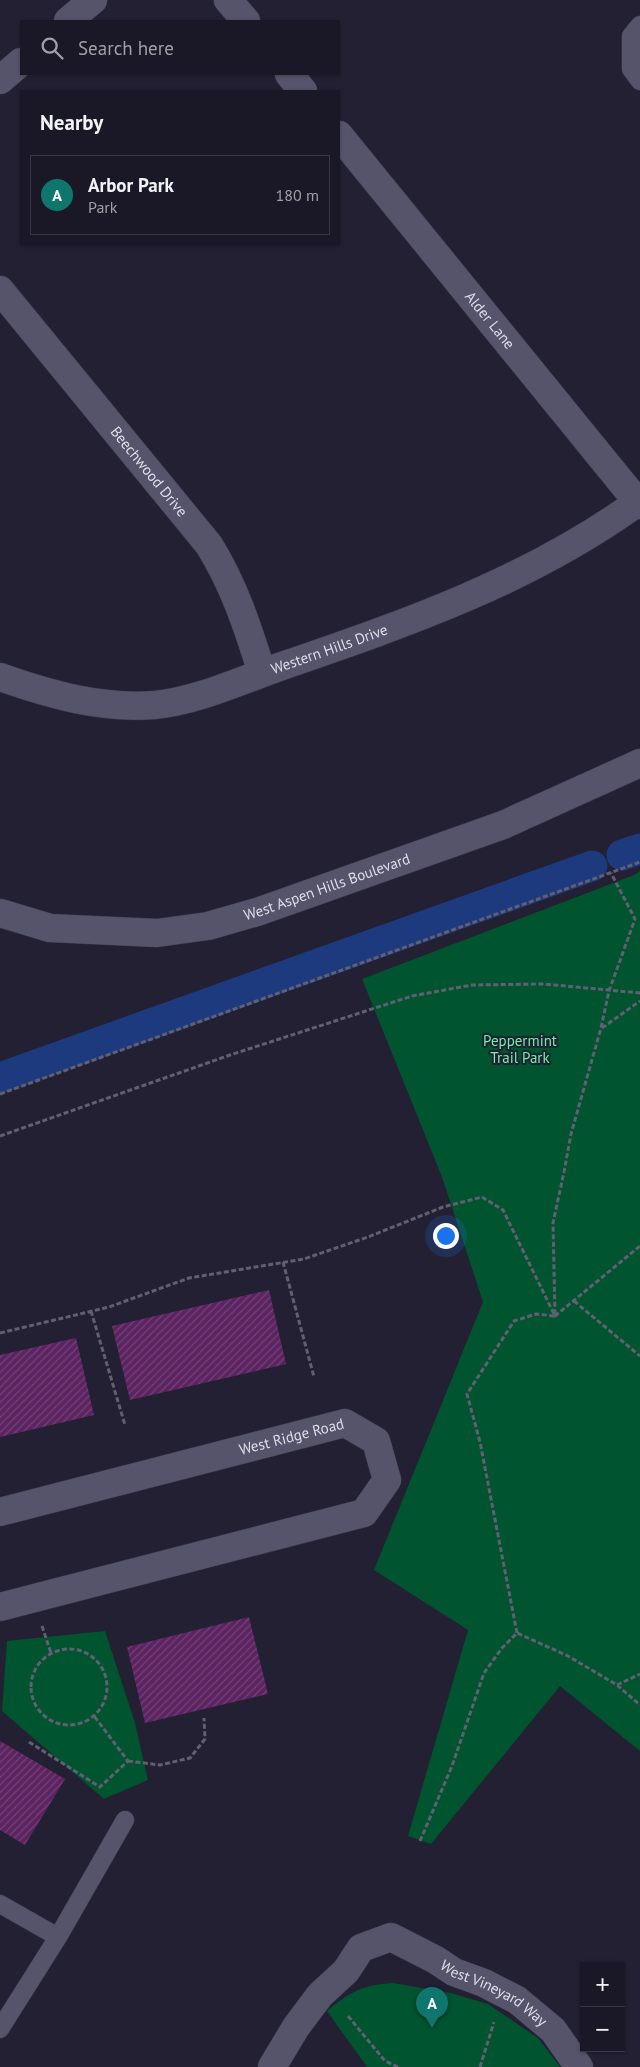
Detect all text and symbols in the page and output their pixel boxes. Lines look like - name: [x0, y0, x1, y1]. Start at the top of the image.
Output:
- search box: [20, 20, 340, 75]
- icon: search: [38, 34, 66, 62]
- text: Search here: [78, 36, 174, 60]
- text: Nearby: [40, 109, 103, 136]
- text: Arbor Park: [88, 173, 174, 197]
- text: A: [52, 185, 62, 205]
- text: 180 m: [276, 185, 319, 205]
- text: Park: [88, 197, 117, 217]
- street label: Alder Lane: [461, 287, 519, 353]
- street label: Beechwood Drive: [107, 422, 192, 521]
- street label: Western Hills Drive: [268, 620, 390, 678]
- street label: West Aspen Hills Boulevard: [241, 849, 413, 924]
- park label: Peppermint Trail Park: [483, 1031, 557, 1067]
- your location: [433, 1223, 459, 1249]
- street label: West Ridge Road: [237, 1414, 346, 1459]
- street label: West Vineyard Way: [437, 1956, 551, 2030]
- map controls: [580, 1962, 625, 2052]
- button: +: [580, 1962, 625, 2007]
- pin: A: [416, 1987, 448, 2028]
- button: −: [580, 2007, 625, 2052]

